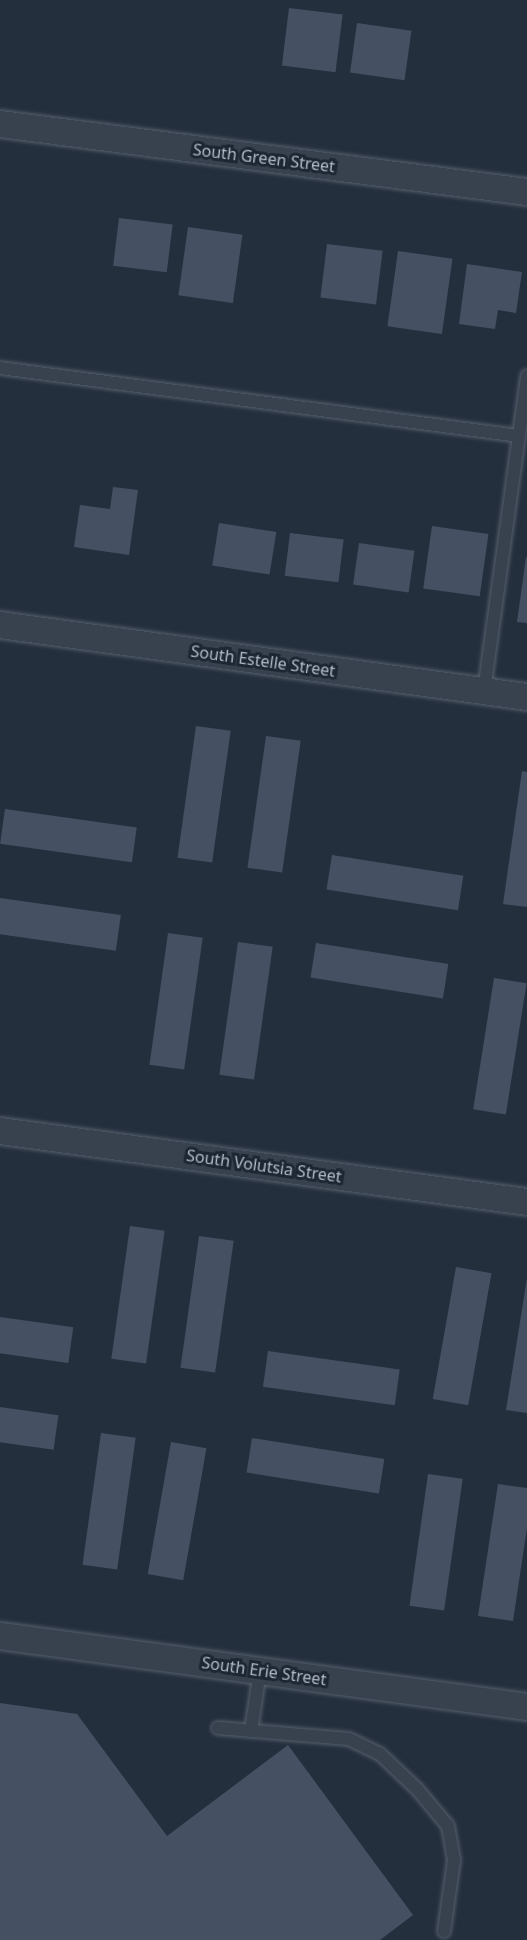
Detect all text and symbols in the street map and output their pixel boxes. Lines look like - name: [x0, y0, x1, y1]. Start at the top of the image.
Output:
- street label: South Green Street: [192, 140, 336, 176]
- street label: South Estelle Street: [190, 641, 336, 681]
- street label: South Volutsia Street: [185, 1146, 343, 1186]
- street label: South Erie Street: [200, 1653, 328, 1689]

